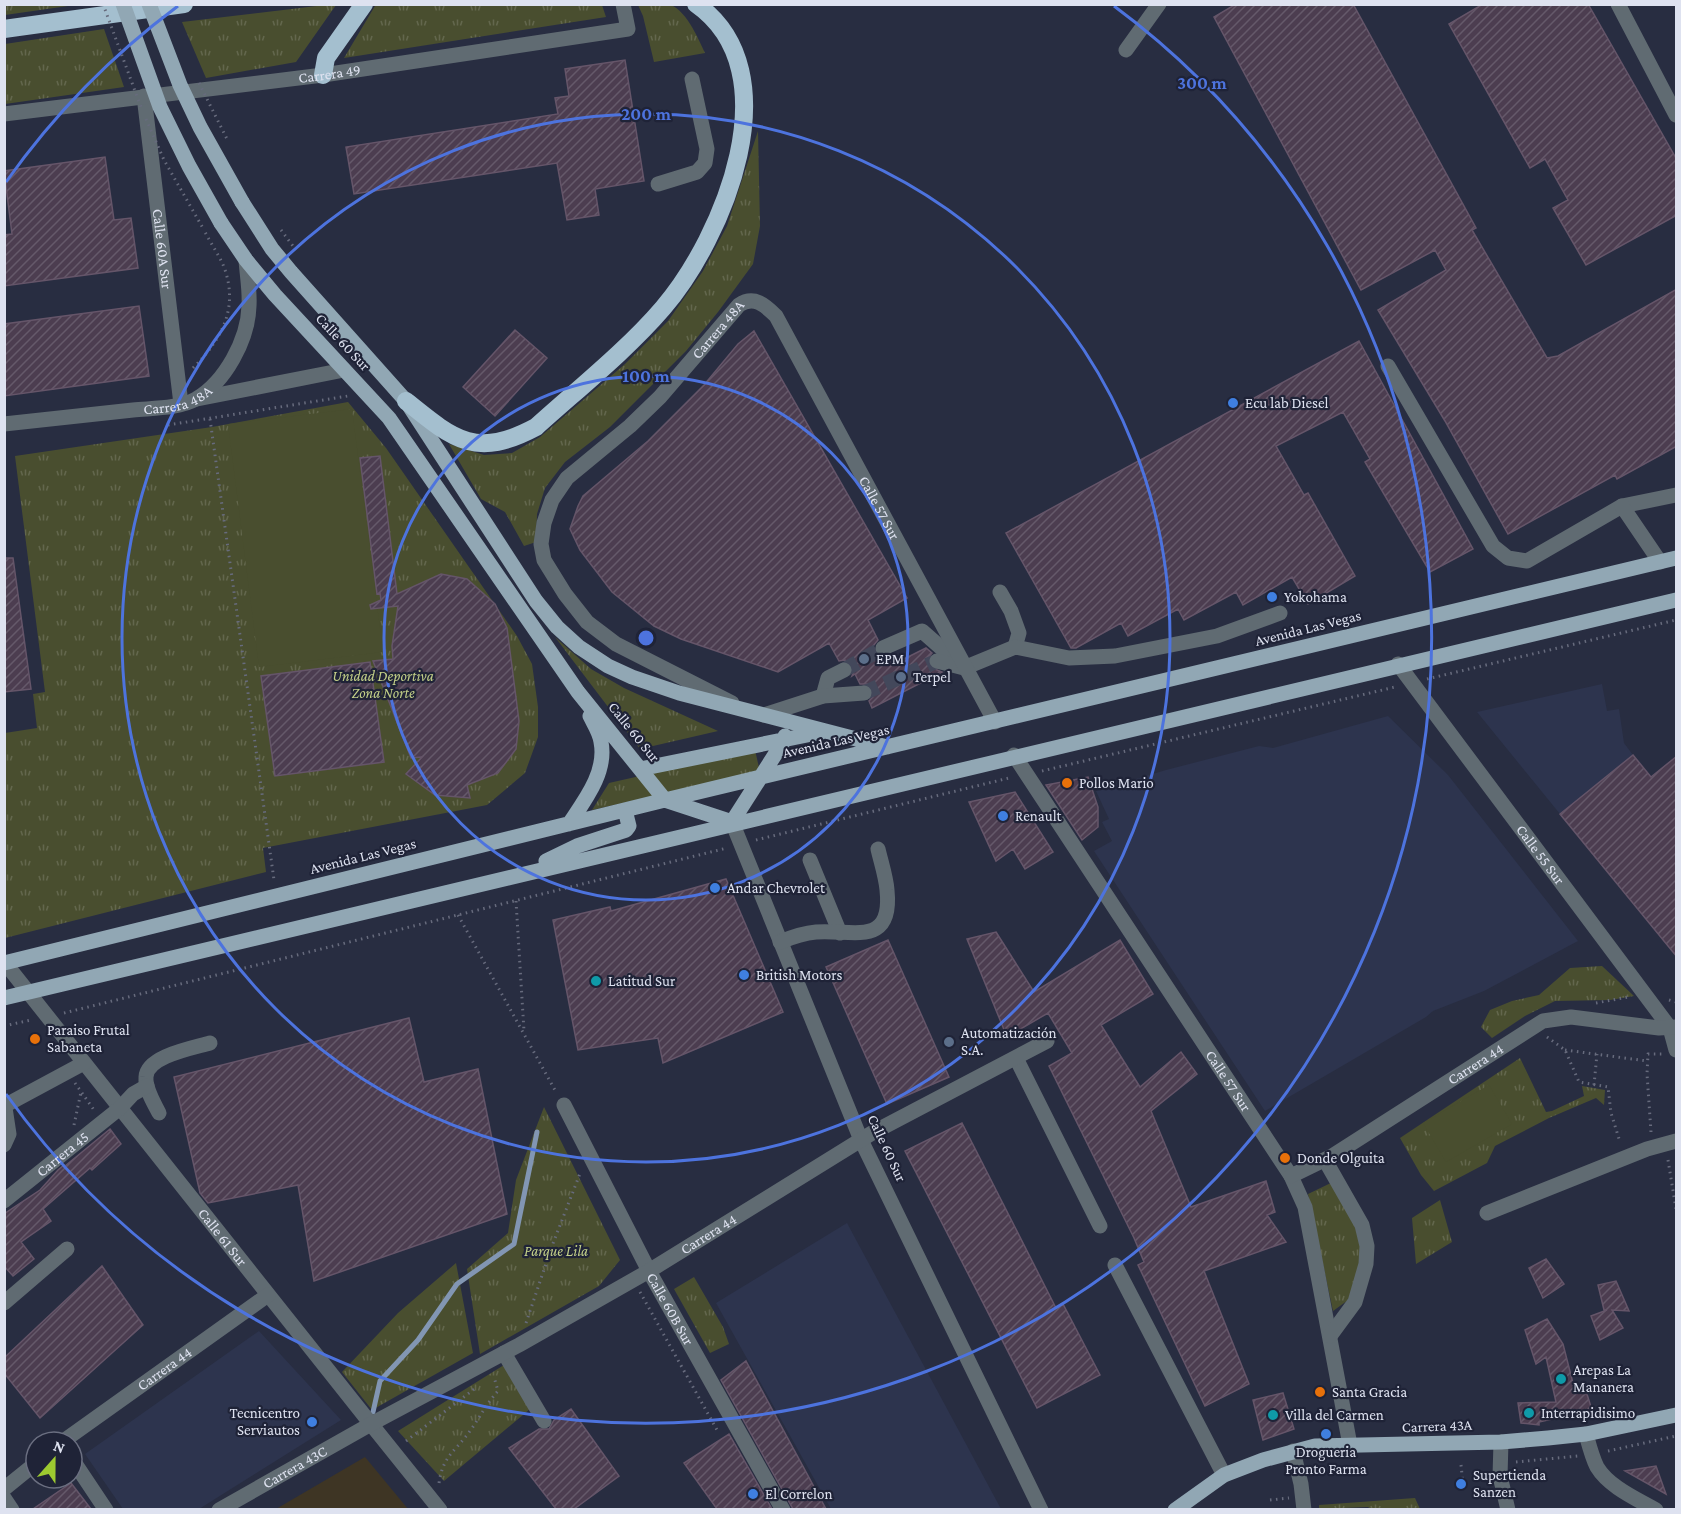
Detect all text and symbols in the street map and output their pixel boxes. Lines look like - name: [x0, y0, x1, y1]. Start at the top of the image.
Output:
- street label: Carrera 49: [298, 61, 362, 86]
- text: 300 m: [1177, 73, 1227, 93]
- text: 200 m: [621, 104, 672, 124]
- street label: Calle 60A Sur: [150, 208, 175, 291]
- street label: Carrera 48A: [689, 297, 748, 362]
- street label: Calle 60 Sur: [313, 310, 374, 374]
- text: 100 m: [622, 366, 670, 386]
- street label: Carrera 48A: [143, 382, 216, 417]
- place label: Ecu lab Diesel: [1245, 395, 1329, 411]
- marker: Ecu lab Diesel: [1226, 396, 1240, 410]
- street label: Calle 57 Sur: [856, 473, 903, 543]
- place label: Yokohama: [1284, 589, 1347, 605]
- marker: Yokohama: [1265, 590, 1279, 604]
- street label: Avenida Las Vegas: [1253, 607, 1363, 650]
- centre of rings: [636, 628, 656, 648]
- place label: EPM: [876, 651, 904, 667]
- marker: EPM: [857, 652, 871, 666]
- park label: Unidad Deportiva Zona Norte: [332, 668, 434, 701]
- place label: Terpel: [913, 669, 951, 686]
- marker: Terpel: [894, 670, 908, 684]
- street label: Calle 60 Sur: [605, 699, 663, 766]
- street label: Avenida Las Vegas: [781, 721, 891, 762]
- place label: Pollos Mario: [1079, 775, 1154, 791]
- marker: Pollos Mario: [1060, 776, 1074, 790]
- place label: Renault: [1015, 808, 1063, 824]
- marker: Renault: [996, 809, 1010, 823]
- street label: Calle 55 Sur: [1513, 822, 1568, 888]
- street label: Avenida Las Vegas: [308, 835, 418, 878]
- place label: Andar Chevrolet: [727, 880, 826, 896]
- marker: Andar Chevrolet: [708, 881, 722, 895]
- place label: British Motors: [756, 967, 843, 983]
- marker: British Motors: [737, 968, 751, 982]
- place label: Latitud Sur: [608, 973, 676, 989]
- marker: Latitud Sur: [589, 974, 603, 988]
- place label: Paraiso Frutal Sabaneta: [47, 1022, 130, 1055]
- place label: Automatización S.A.: [961, 1025, 1056, 1058]
- marker: Paraiso Frutal Sabaneta: [28, 1032, 42, 1046]
- marker: Automatización S.A.: [942, 1035, 956, 1049]
- street label: Carrera 44: [1445, 1041, 1506, 1088]
- street label: Calle 57 Sur: [1203, 1047, 1255, 1115]
- street label: Calle 60 Sur: [864, 1112, 910, 1185]
- street label: Carrera 45: [33, 1128, 92, 1180]
- place label: Donde Olguita: [1297, 1150, 1385, 1167]
- marker: Donde Olguita: [1278, 1151, 1292, 1165]
- street label: Calle 61 Sur: [195, 1205, 251, 1270]
- street label: Carrera 44: [678, 1211, 739, 1257]
- park label: Parque Lila: [524, 1243, 588, 1260]
- street label: Calle 60B Sur: [644, 1270, 697, 1349]
- street label: Carrera 44: [134, 1344, 195, 1394]
- place label: Arepas La Mananera: [1573, 1362, 1634, 1395]
- marker: Arepas La Mananera: [1554, 1372, 1568, 1386]
- place label: Santa Gracia: [1332, 1384, 1407, 1400]
- marker: Santa Gracia: [1313, 1385, 1327, 1399]
- place label: Tecnicentro Serviautos: [229, 1405, 300, 1438]
- place label: Interrapidisimo: [1541, 1405, 1635, 1422]
- marker: Interrapidisimo: [1522, 1406, 1536, 1420]
- place label: Villa del Carmen: [1285, 1407, 1384, 1423]
- marker: Villa del Carmen: [1266, 1408, 1280, 1422]
- marker: Tecnicentro Serviautos: [305, 1415, 319, 1429]
- street label: Carrera 43A: [1402, 1417, 1473, 1435]
- marker: Drogueria Pronto Farma: [1319, 1427, 1333, 1441]
- north arrow: [24, 1430, 84, 1490]
- text: N: [51, 1437, 67, 1456]
- street label: Carrera 43C: [260, 1443, 330, 1492]
- place label: Drogueria Pronto Farma: [1285, 1444, 1367, 1477]
- place label: Supertienda Sanzen: [1473, 1467, 1546, 1500]
- marker: Supertienda Sanzen: [1454, 1477, 1468, 1491]
- place label: El Correlon: [765, 1486, 833, 1502]
- marker: El Correlon: [746, 1487, 760, 1501]

